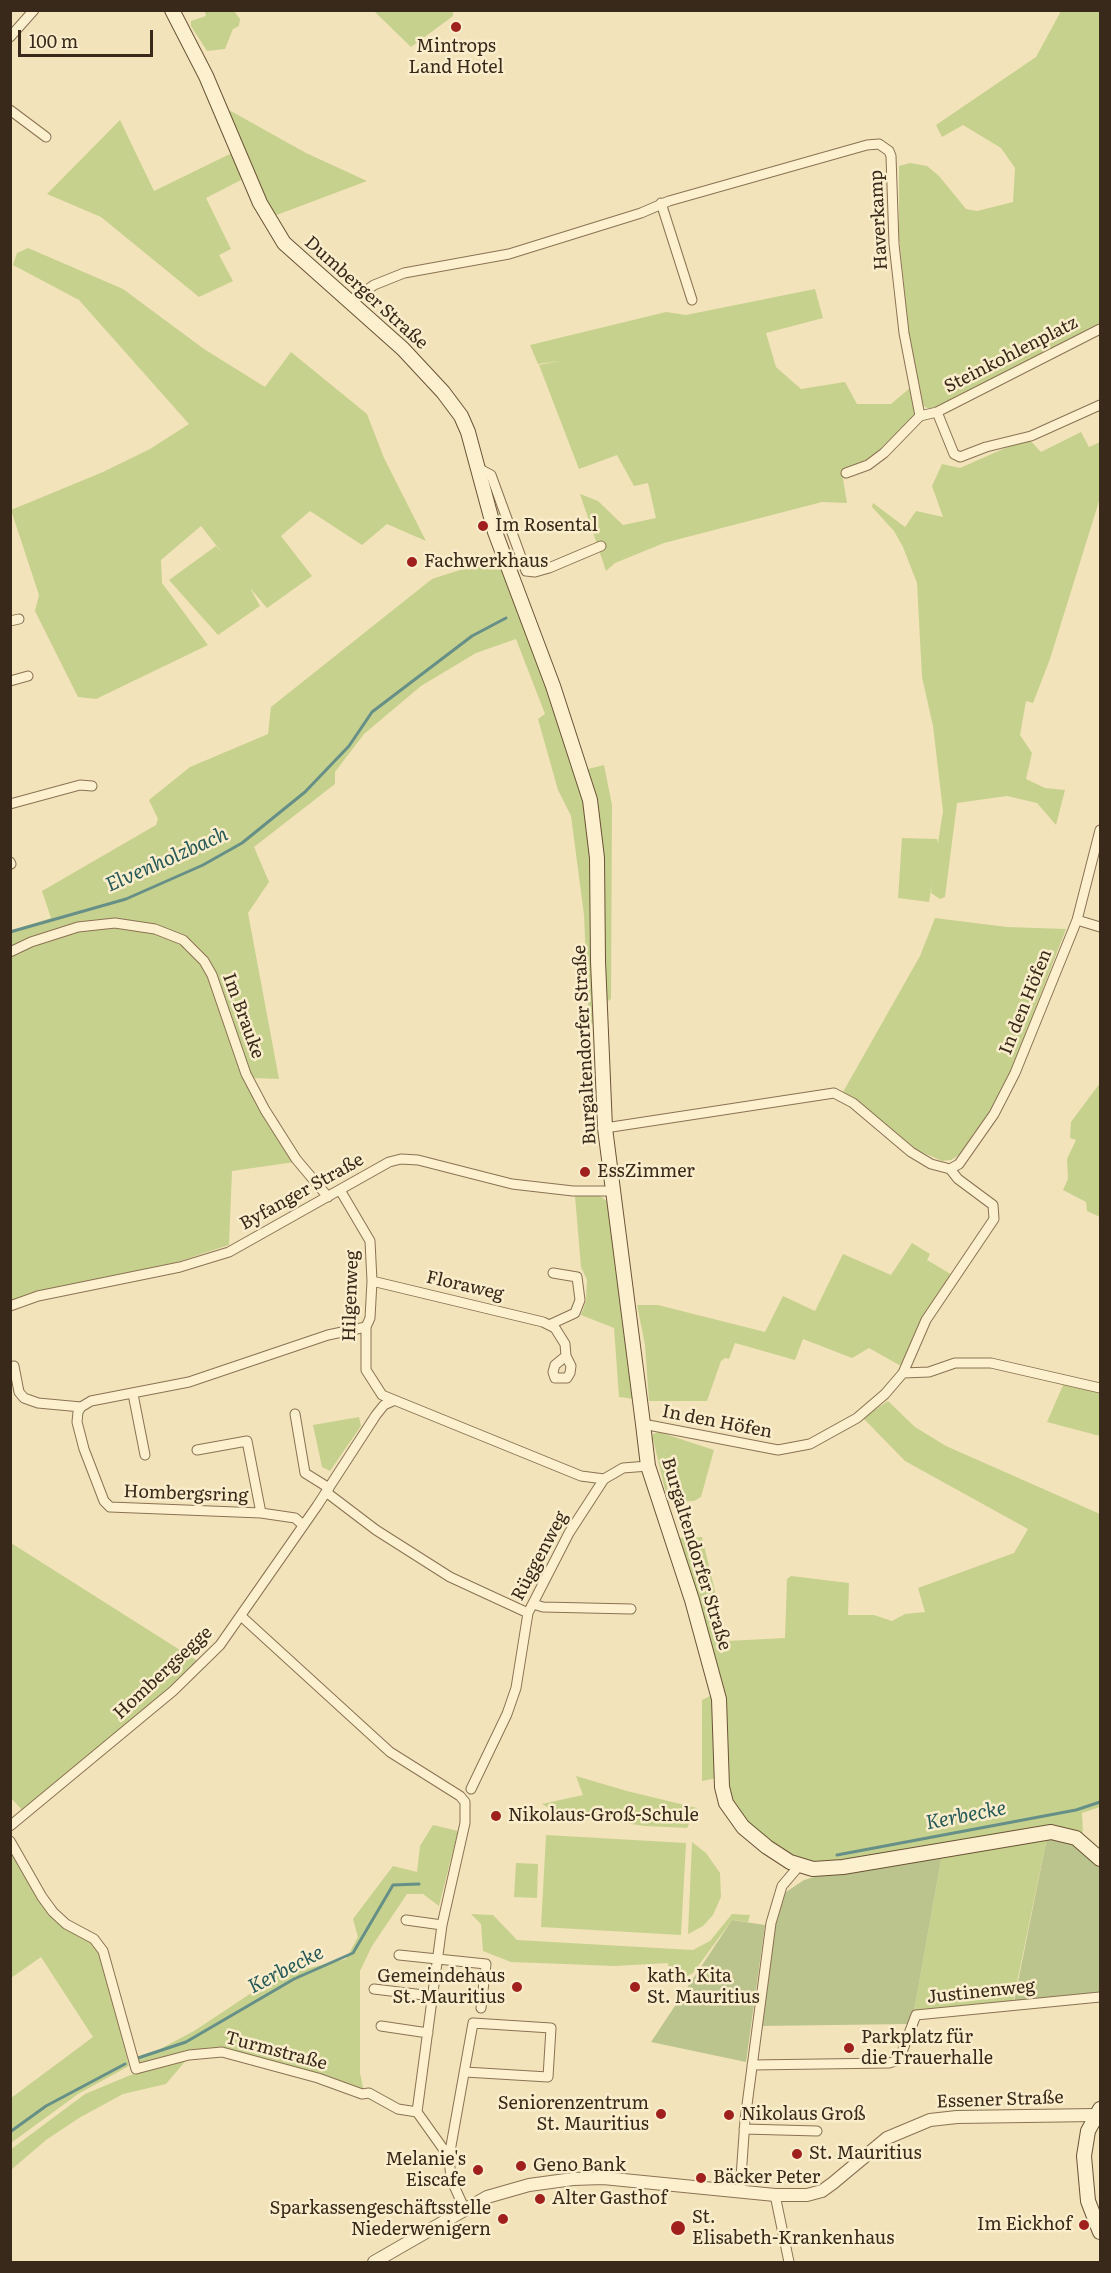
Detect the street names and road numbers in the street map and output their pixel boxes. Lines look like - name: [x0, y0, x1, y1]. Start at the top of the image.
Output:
- street label: Haverkamp: [866, 169, 892, 271]
- street label: Dumberger Straße: [300, 232, 432, 354]
- street label: Steinkohlenplatz: [941, 312, 1081, 398]
- street label: Burgaltendorfer Straße: [569, 944, 601, 1146]
- street label: In den Höfen: [995, 946, 1057, 1058]
- street label: Im Brauke: [218, 970, 268, 1062]
- street label: Byfanger Straße: [236, 1149, 368, 1235]
- street label: Hilgenweg: [339, 1250, 363, 1342]
- street label: Floraweg: [424, 1267, 506, 1305]
- street label: In den Höfen: [660, 1401, 774, 1443]
- street label: Burgaltendorfer Straße: [656, 1455, 736, 1653]
- street label: Hombergsring: [123, 1481, 249, 1507]
- street label: Rüggenweg: [507, 1507, 573, 1605]
- street label: Hombergsegge: [109, 1622, 217, 1724]
- street label: Justinenweg: [926, 1976, 1036, 2008]
- street label: Turmstraße: [223, 2027, 329, 2075]
- street label: Essener Straße: [936, 2087, 1064, 2113]

